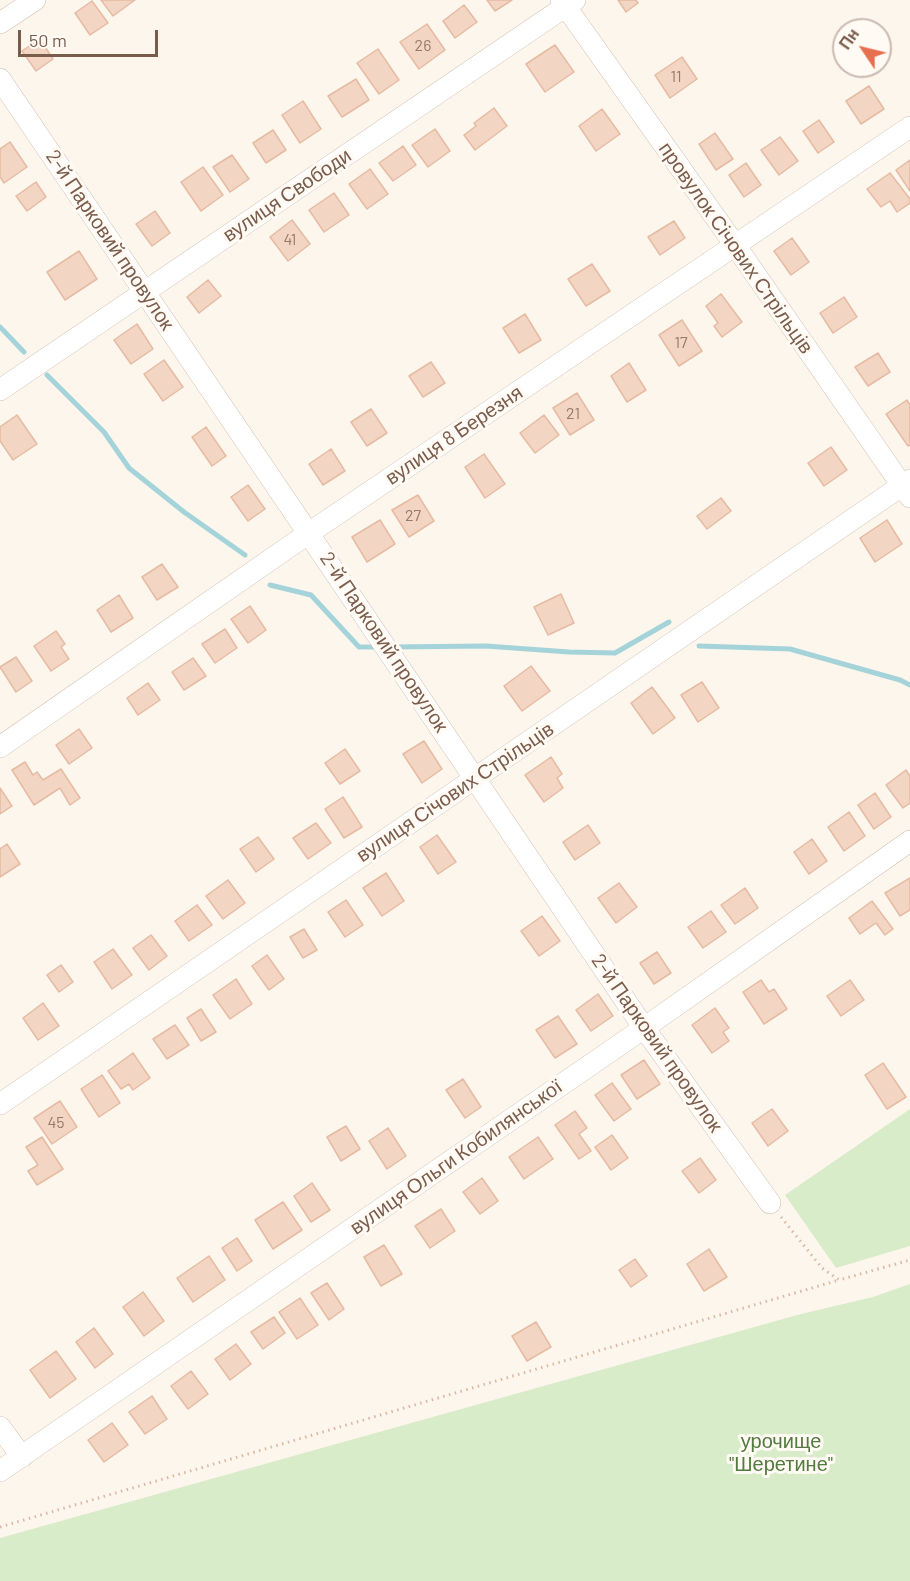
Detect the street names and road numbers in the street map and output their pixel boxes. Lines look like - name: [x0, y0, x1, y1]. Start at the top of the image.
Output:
- street label: провулок Січових Стрільців: [654, 138, 818, 358]
- street label: вулиця Свободи: [218, 143, 356, 247]
- street label: 2-й Парковий провулок: [41, 145, 179, 335]
- street label: вулиця 8 Березня: [381, 380, 527, 490]
- street label: 2-й Парковий провулок: [315, 547, 453, 737]
- street label: вулиця Січових Стрільців: [352, 717, 558, 867]
- street label: 2-й Парковий провулок: [586, 949, 728, 1137]
- street label: вулиця Ольги Кобилянської: [345, 1074, 567, 1240]

